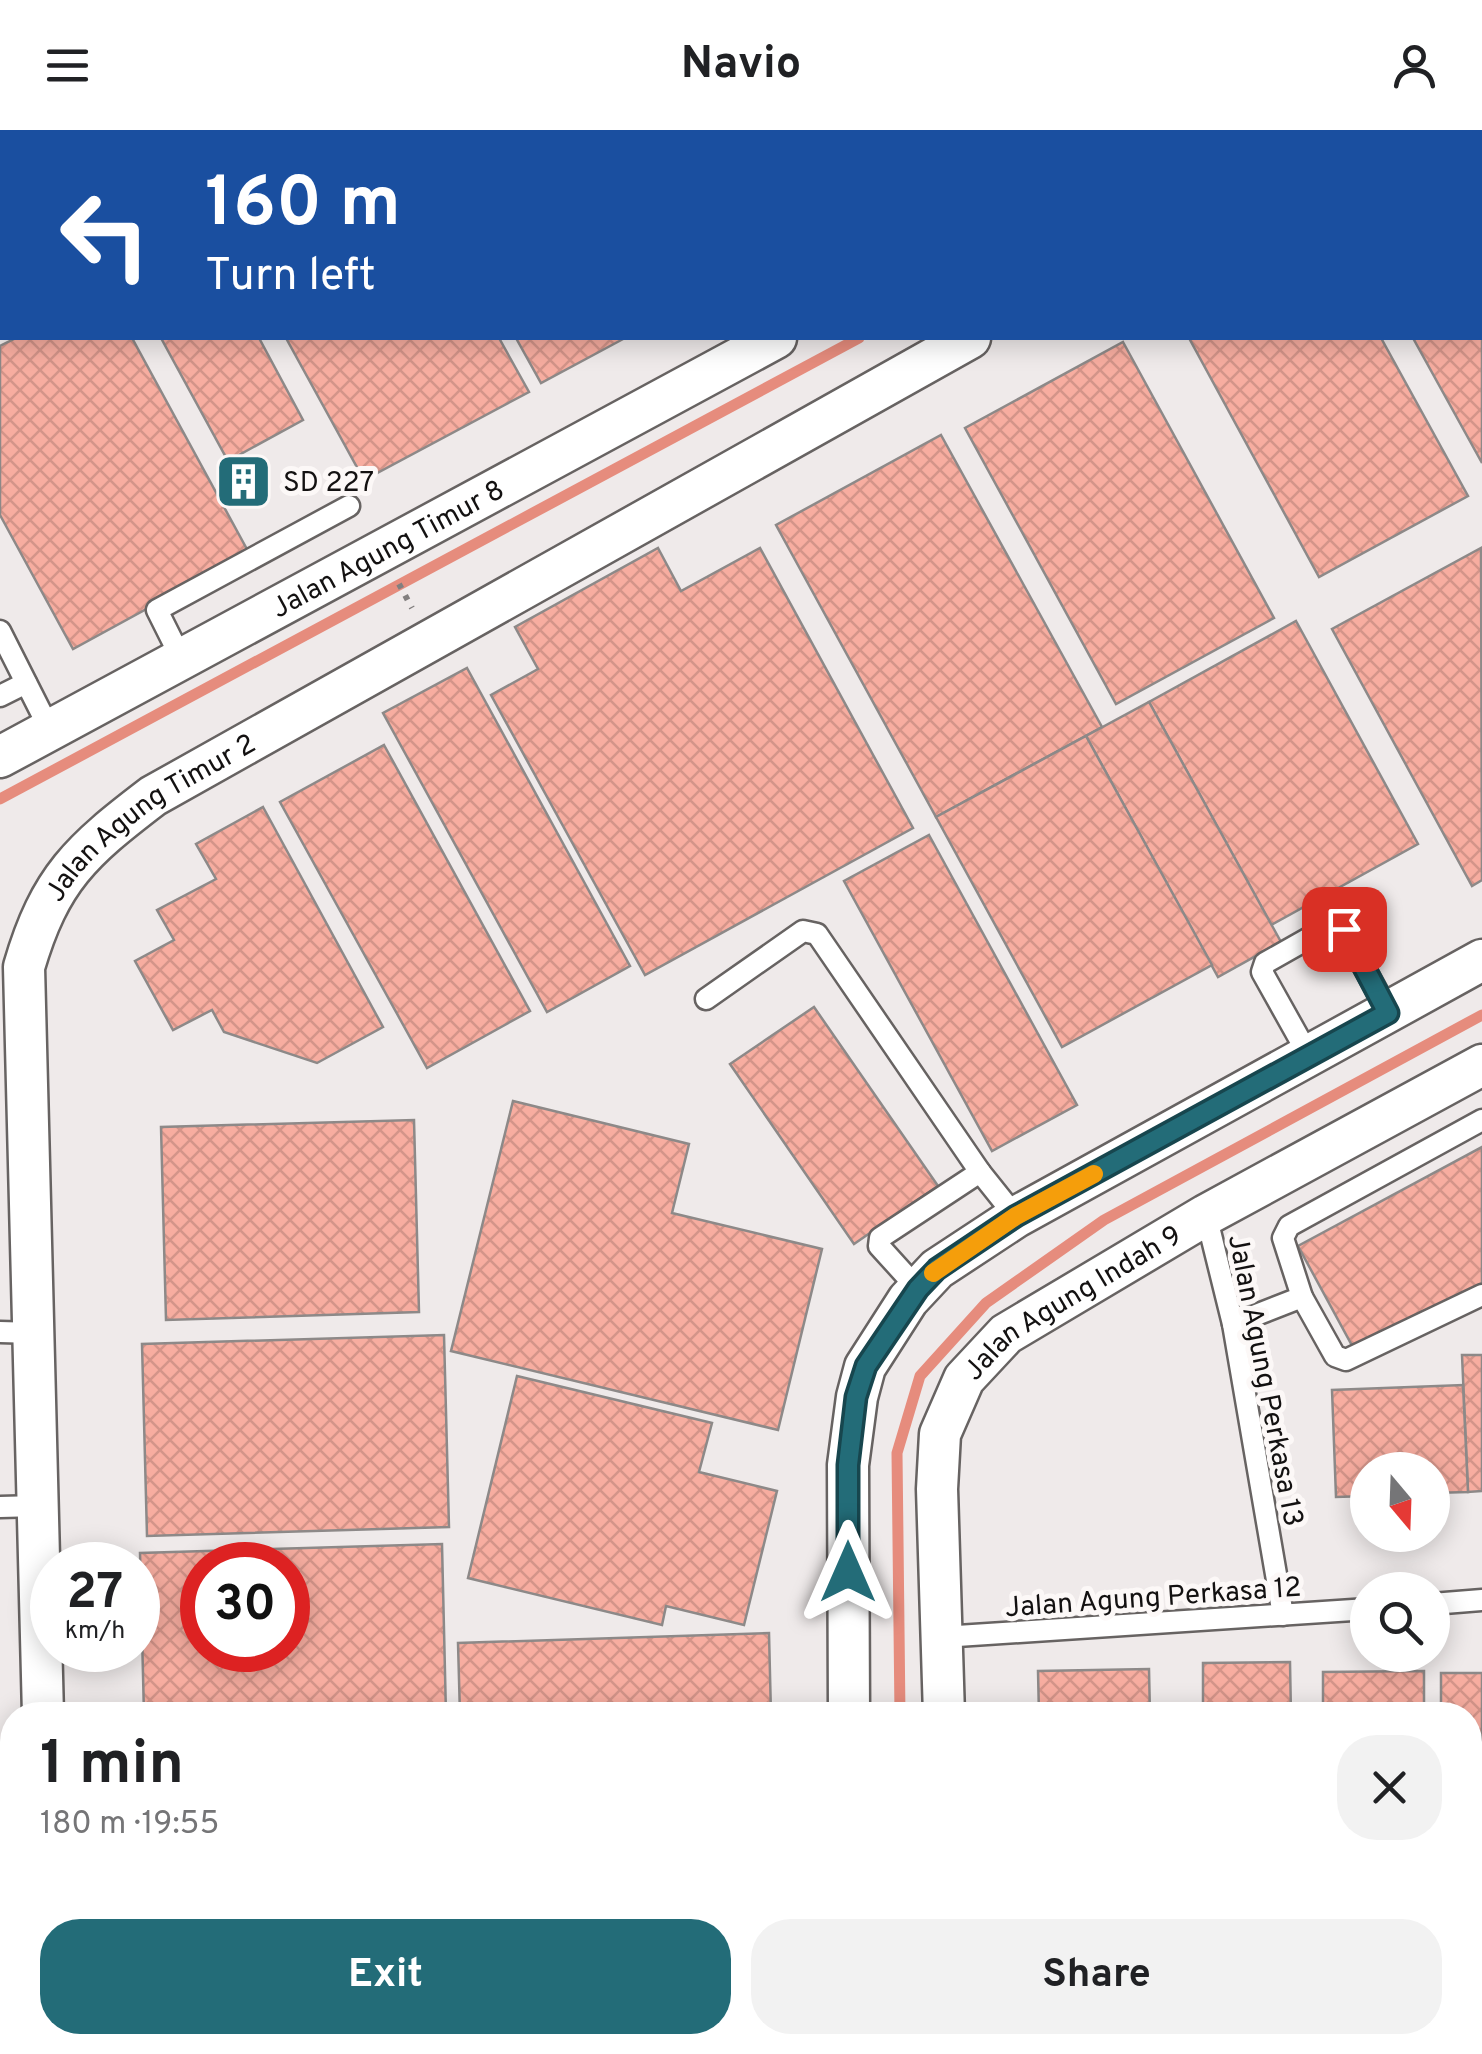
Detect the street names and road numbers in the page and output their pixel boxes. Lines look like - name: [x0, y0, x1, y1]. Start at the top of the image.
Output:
- street label: Jalan Agung Timur 8: [266, 473, 511, 628]
- street label: Jalan Agung Timur 2: [38, 727, 263, 909]
- street label: Jalan Agung Indah 9: [957, 1219, 1189, 1389]
- street label: Jalan Agung Perkasa 13: [1218, 1231, 1310, 1530]
- street label: Jalan Agung Perkasa 12: [1004, 1571, 1303, 1627]

